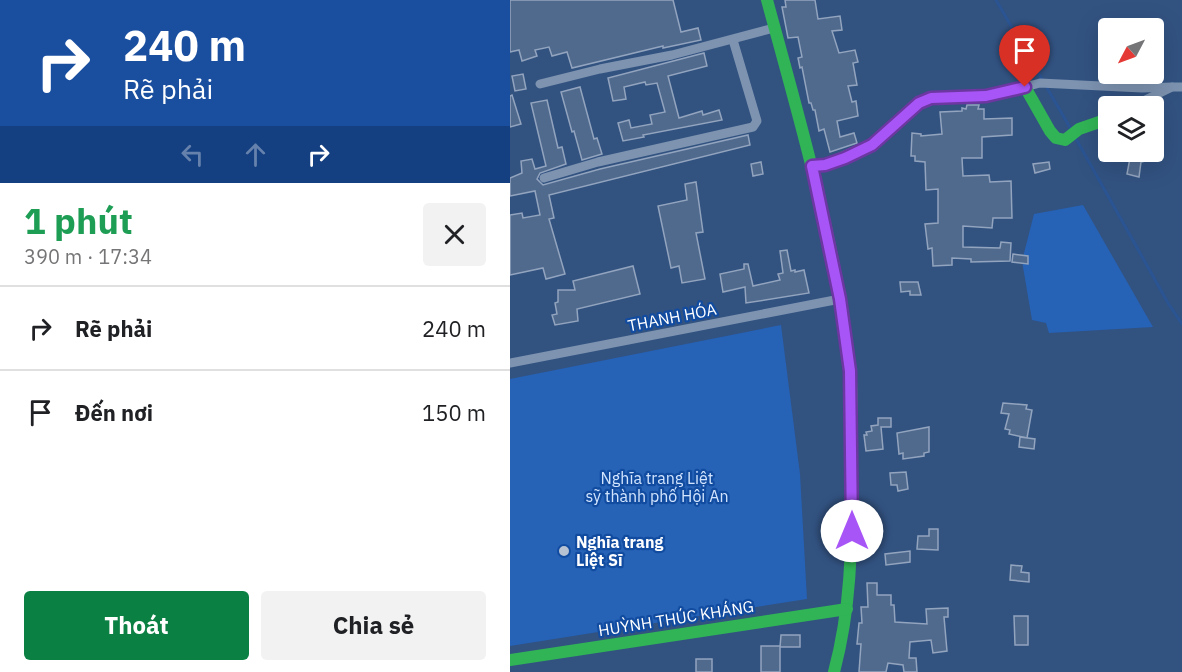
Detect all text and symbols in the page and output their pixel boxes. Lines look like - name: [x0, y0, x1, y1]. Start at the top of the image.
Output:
- text: 240 m: [123, 18, 246, 73]
- north arrow: [1098, 18, 1164, 84]
- map controls: [1098, 18, 1164, 162]
- icon: right: [24, 24, 102, 102]
- pin: [999, 25, 1050, 87]
- icon: arrive: [1008, 34, 1041, 67]
- text: Rẽ phải: [123, 71, 213, 106]
- button: layers: [1098, 96, 1164, 162]
- icon: left: [176, 138, 209, 171]
- icon: ahead: [239, 138, 272, 171]
- icon: right: [302, 138, 335, 171]
- text: 1 phút: [24, 197, 133, 244]
- button: close: [423, 203, 486, 266]
- text: 390 m · 17:34: [24, 243, 152, 270]
- street label: THANH HÓA: [626, 298, 718, 335]
- icon: right: [24, 312, 57, 345]
- text: Rẽ phải: [75, 314, 152, 343]
- text: 240 m: [422, 314, 486, 343]
- icon: arrive: [24, 396, 57, 429]
- text: Đến nơi: [75, 398, 153, 427]
- text: 150 m: [422, 398, 486, 427]
- park label: Nghĩa trang Liệt sỹ thành phố Hội An: [586, 468, 728, 506]
- position arrow: [820, 499, 884, 563]
- place label: Nghĩa trang Liệt Sĩ: [576, 532, 663, 570]
- marker: Nghĩa trang Liệt Sĩ: [557, 544, 571, 558]
- button: Thoát: [24, 591, 249, 660]
- button: Chia sẻ: [261, 591, 486, 660]
- street label: HUỲNH THÚC KHÁNG: [597, 595, 755, 640]

